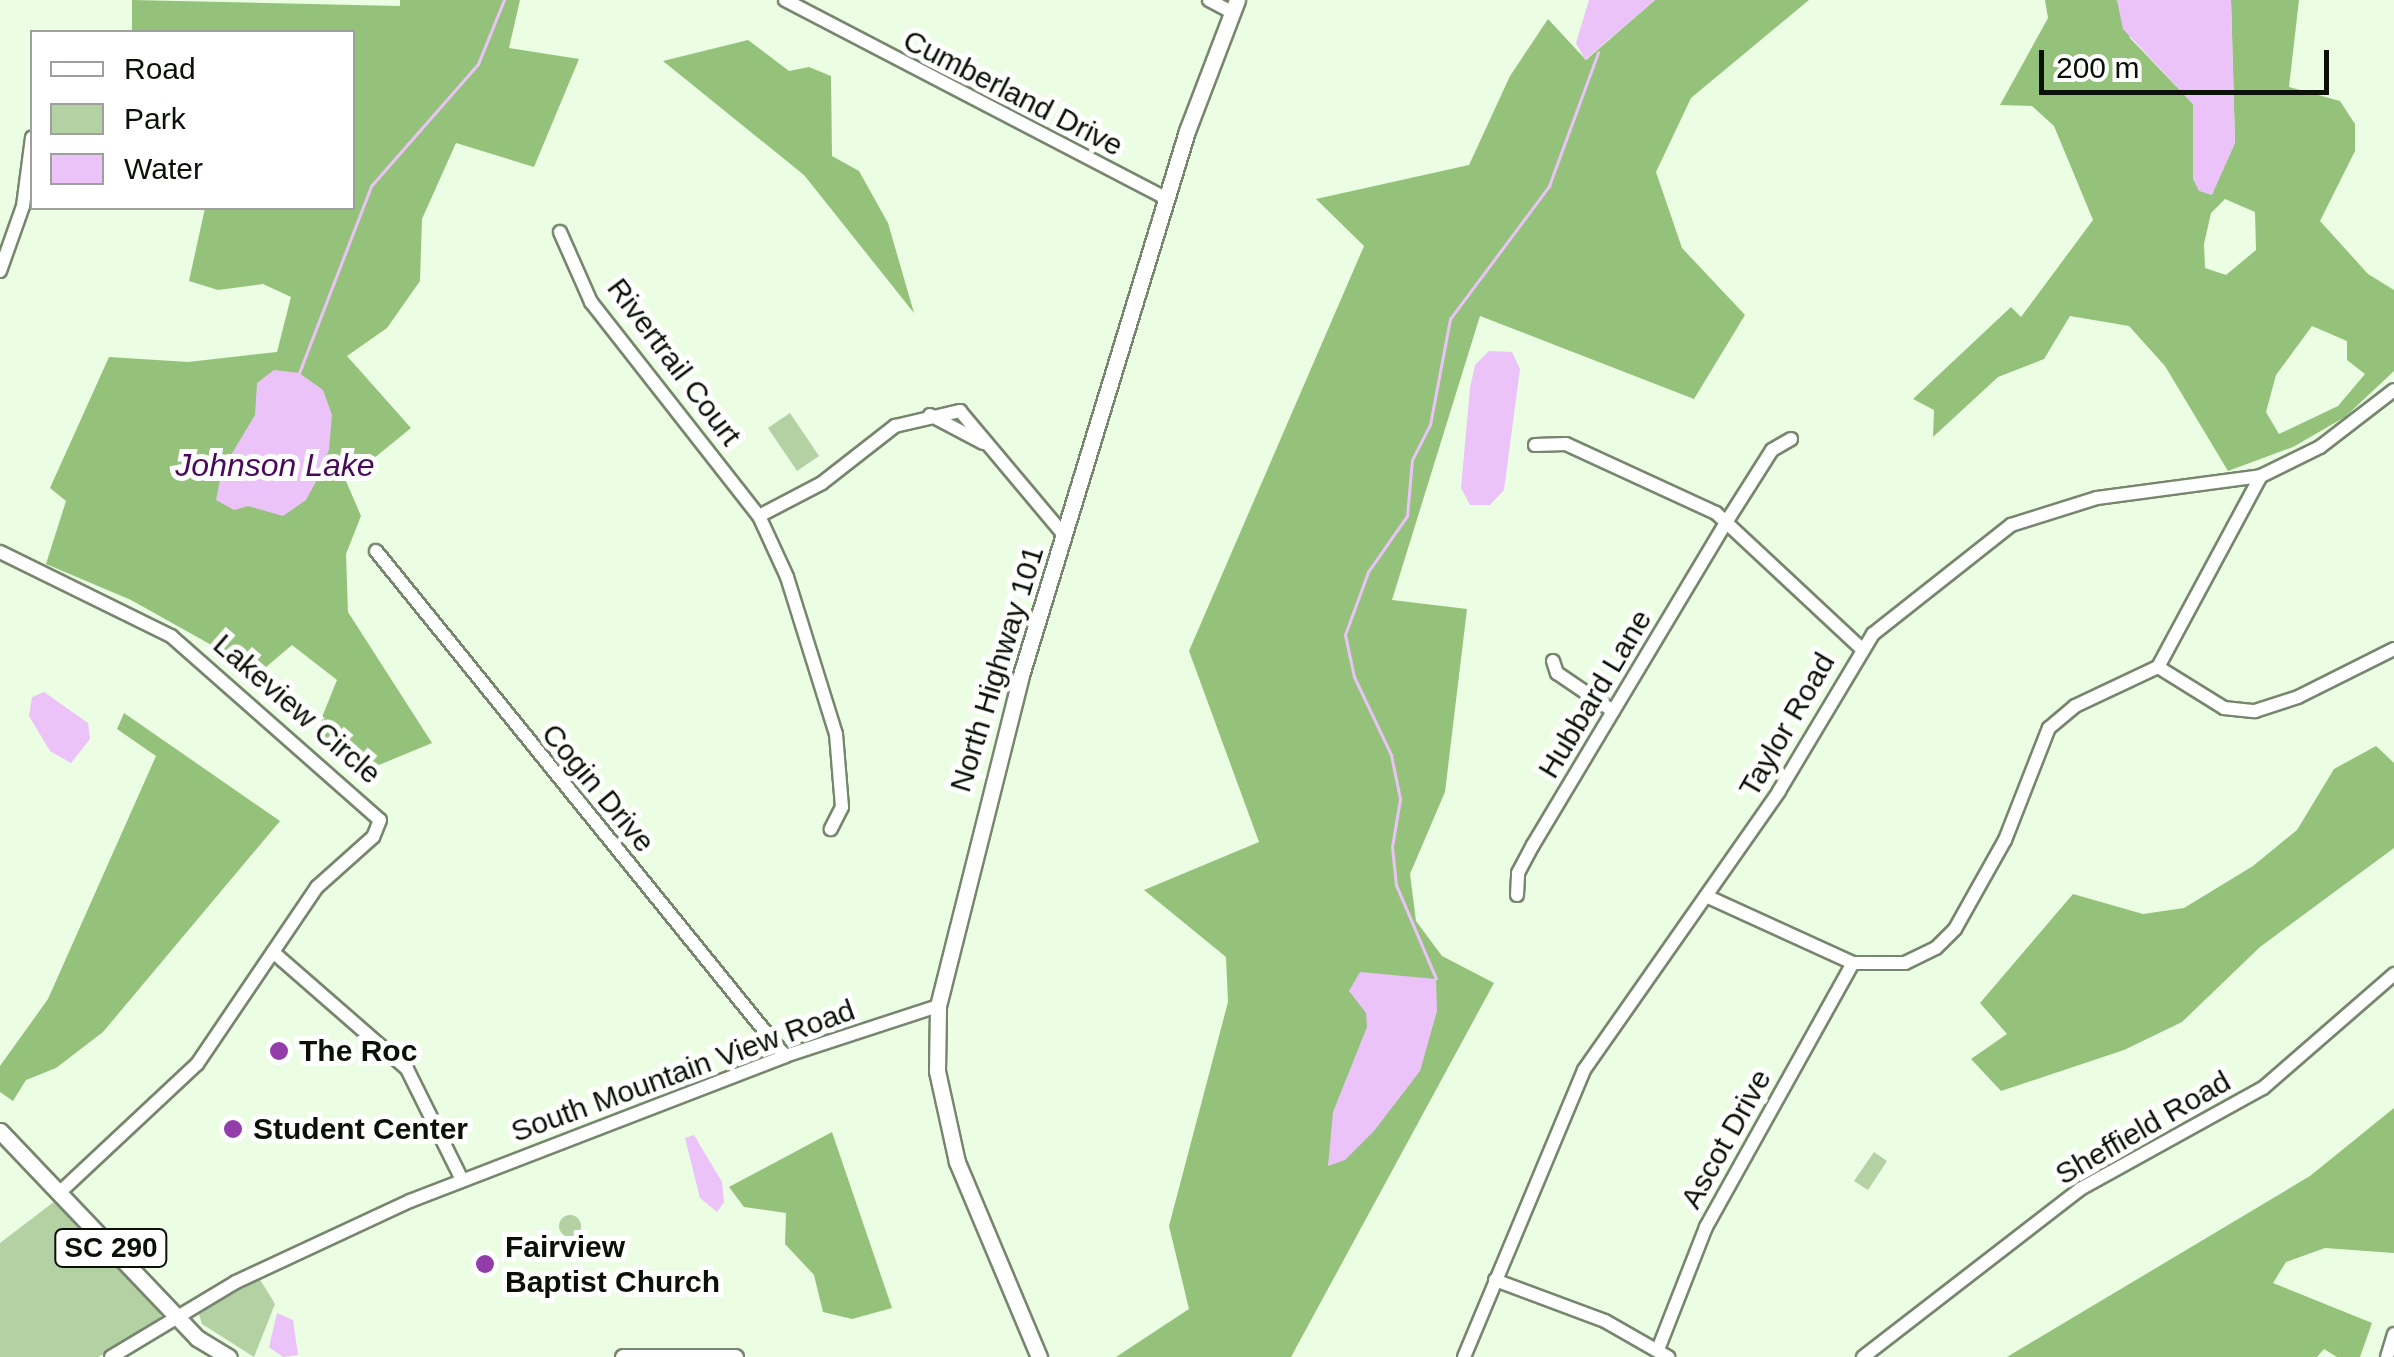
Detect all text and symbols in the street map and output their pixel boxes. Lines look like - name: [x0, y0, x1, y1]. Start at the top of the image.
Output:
- street label: Cumberland Drive: [897, 22, 1129, 164]
- legend: [30, 30, 355, 210]
- scale bar: [2044, 30, 2334, 92]
- text: 200 m: [2056, 51, 2139, 84]
- text: Road: [124, 52, 196, 85]
- text: Park: [124, 102, 186, 135]
- text: Water: [124, 152, 203, 185]
- street label: Rivertrail Court: [599, 271, 749, 453]
- water label: Johnson Lake: [175, 446, 375, 484]
- street label: North Highway 101: [942, 542, 1052, 796]
- street label: Hubbard Lane: [1531, 603, 1659, 785]
- street label: Lakeview Circle: [206, 627, 388, 791]
- street label: Taylor Road: [1731, 647, 1843, 803]
- street label: Cogin Drive: [534, 716, 662, 860]
- street label: South Mountain View Road: [506, 992, 860, 1150]
- place label: The Roc: [299, 1033, 417, 1069]
- marker: The Roc: [268, 1040, 290, 1062]
- street label: Ascot Drive: [1673, 1063, 1779, 1215]
- street label: Sheffield Road: [2049, 1063, 2237, 1193]
- place label: Student Center: [253, 1111, 468, 1147]
- marker: Student Center: [222, 1118, 244, 1140]
- road number: SC 290: [54, 1225, 168, 1271]
- place label: Fairview Baptist Church: [505, 1229, 720, 1300]
- marker: Fairview Baptist Church: [474, 1253, 496, 1275]

